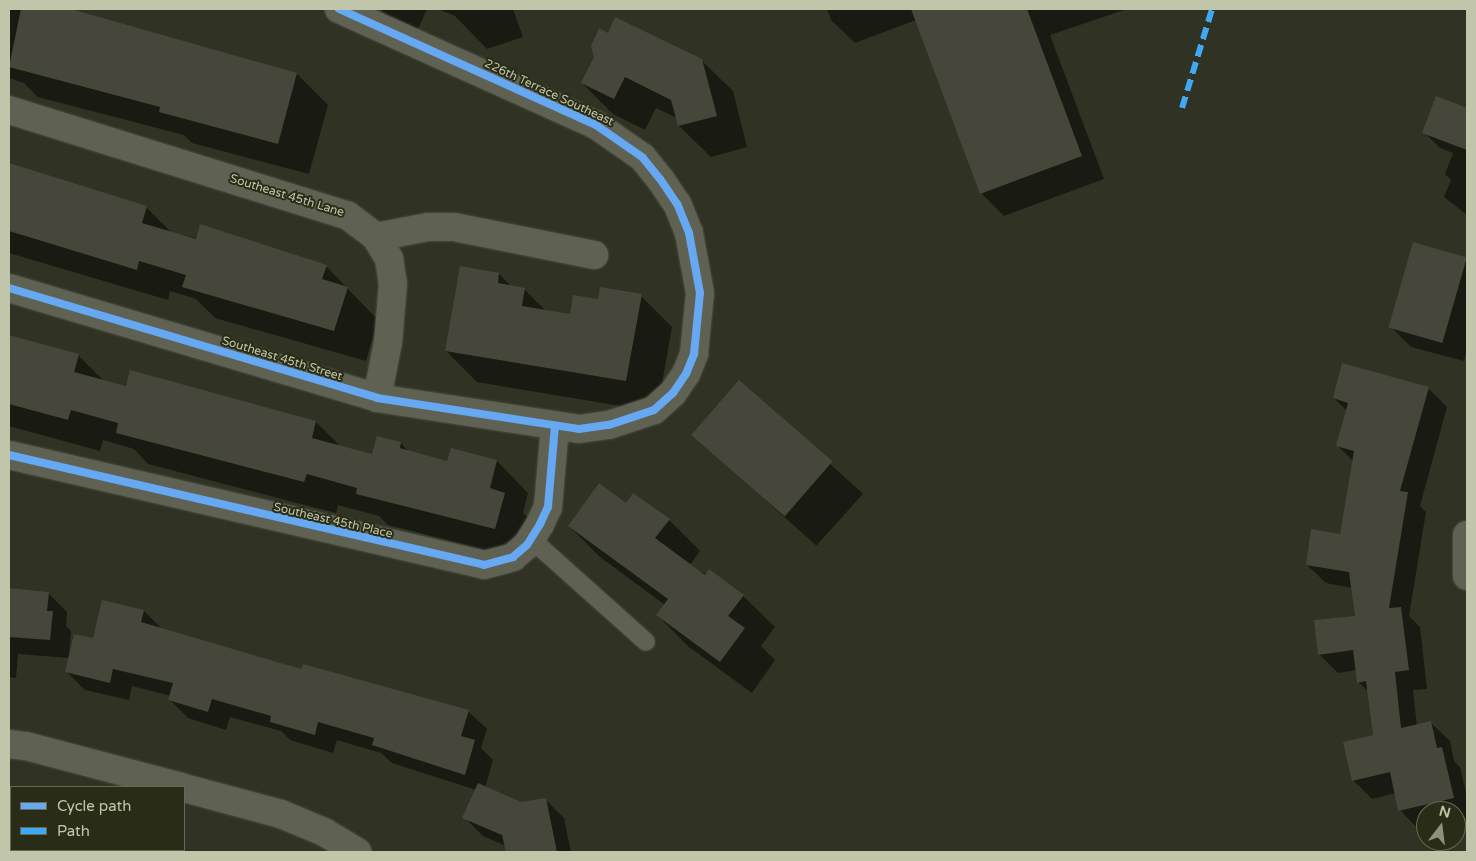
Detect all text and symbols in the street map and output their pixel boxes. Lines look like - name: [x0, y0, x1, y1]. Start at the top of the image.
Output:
- street label: 226th Terrace Southeast: [482, 57, 616, 129]
- street label: Southeast 45th Lane: [228, 172, 346, 220]
- street label: Southeast 45th Street: [220, 334, 344, 384]
- street label: Southeast 45th Place: [272, 500, 394, 542]
- legend: [10, 786, 185, 851]
- text: Cycle path: [57, 797, 131, 815]
- north arrow: [1416, 801, 1466, 851]
- text: N: [1437, 802, 1452, 822]
- text: Path: [57, 822, 90, 840]

